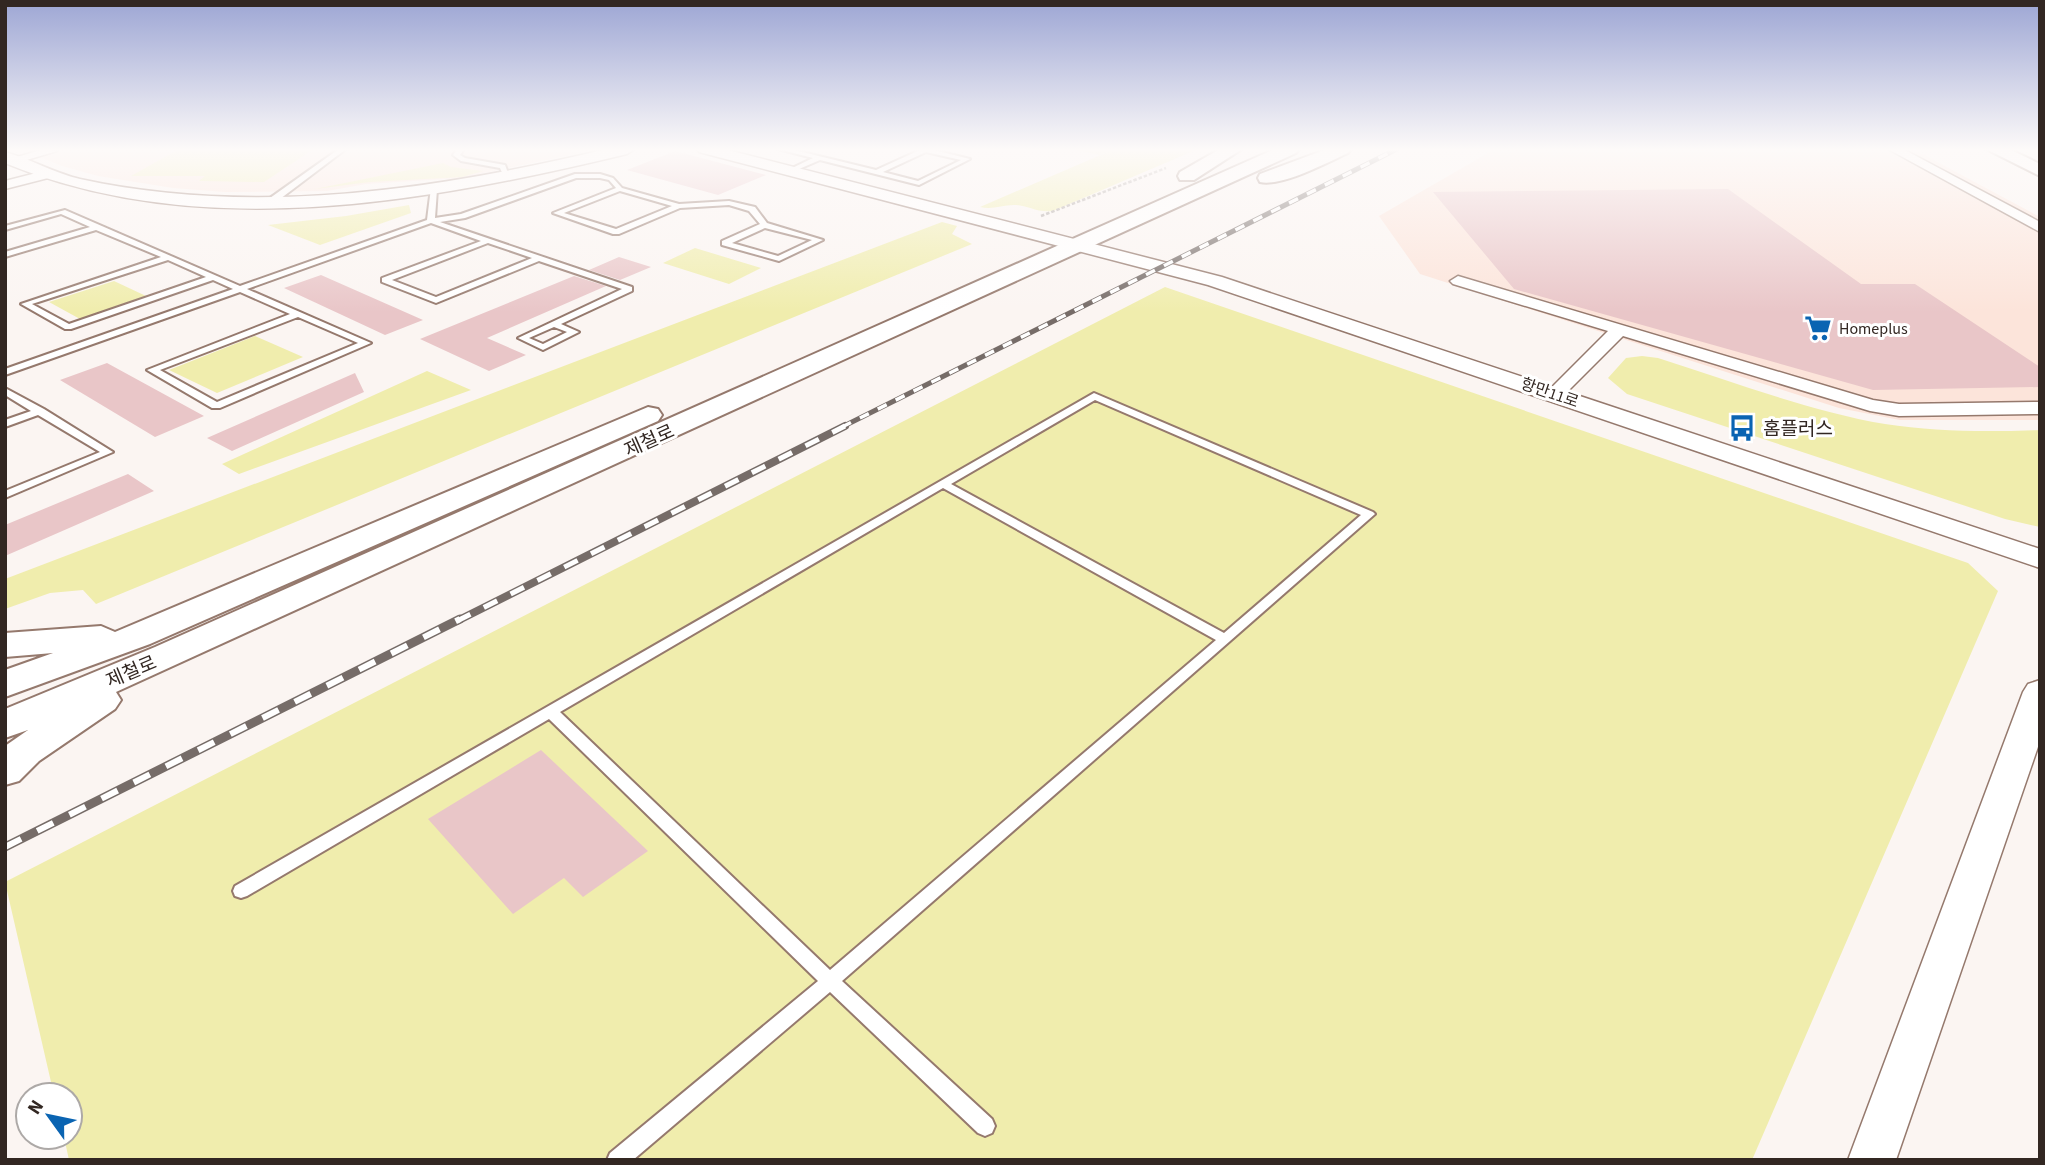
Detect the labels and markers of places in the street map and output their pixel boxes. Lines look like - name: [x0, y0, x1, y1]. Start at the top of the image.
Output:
- supermarket icon: Homeplus: [1803, 313, 1833, 343]
- place label: Homeplus: [1839, 318, 1908, 340]
- bus stop icon: 홈플러스: [1727, 413, 1757, 443]
- place label: 홈플러스: [1763, 416, 1833, 443]

